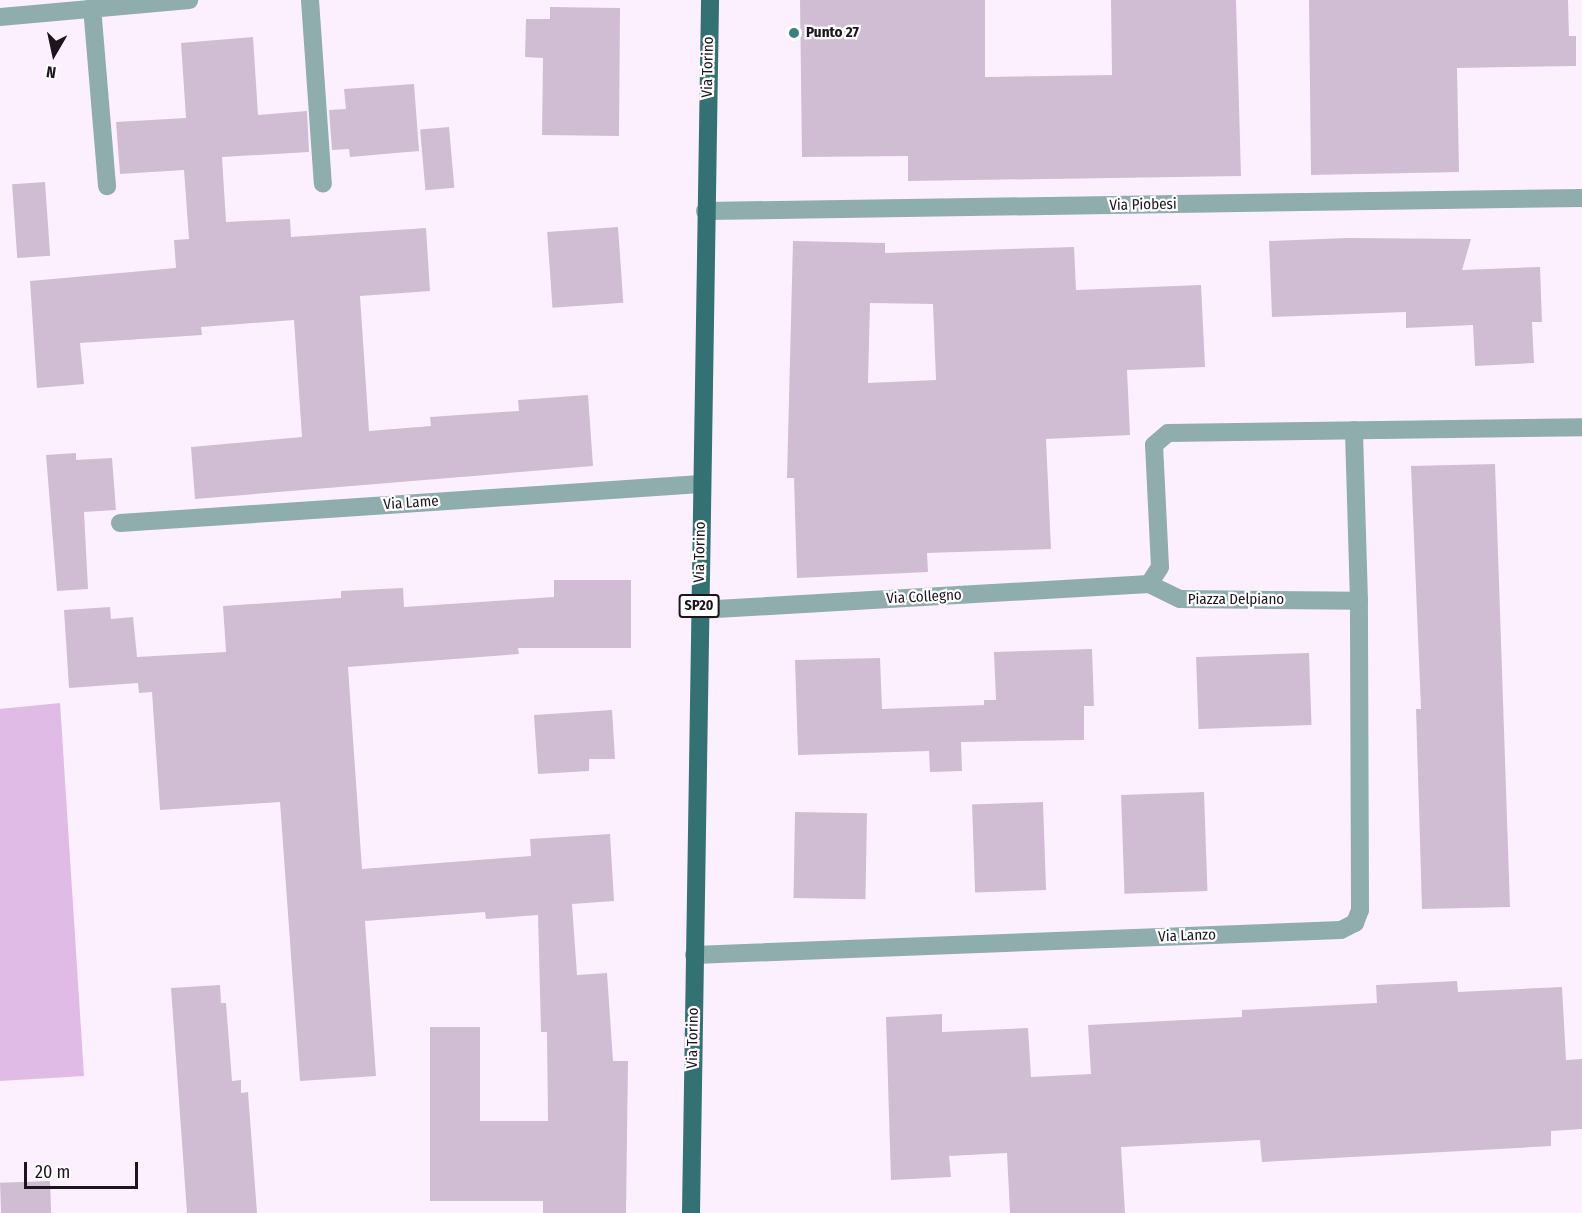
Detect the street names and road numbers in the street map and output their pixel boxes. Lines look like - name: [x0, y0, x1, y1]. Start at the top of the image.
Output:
- street label: Via Torino: [698, 36, 718, 98]
- street label: Via Piobesi: [1109, 195, 1177, 215]
- street label: Via Lame: [383, 492, 439, 514]
- street label: Via Torino: [690, 521, 710, 583]
- street label: Via Collegno: [886, 586, 962, 608]
- street label: Piazza Delpiano: [1188, 591, 1284, 609]
- road number: SP20: [678, 595, 720, 617]
- street label: Via Lanzo: [1158, 926, 1216, 946]
- street label: Via Torino: [683, 1007, 703, 1069]

